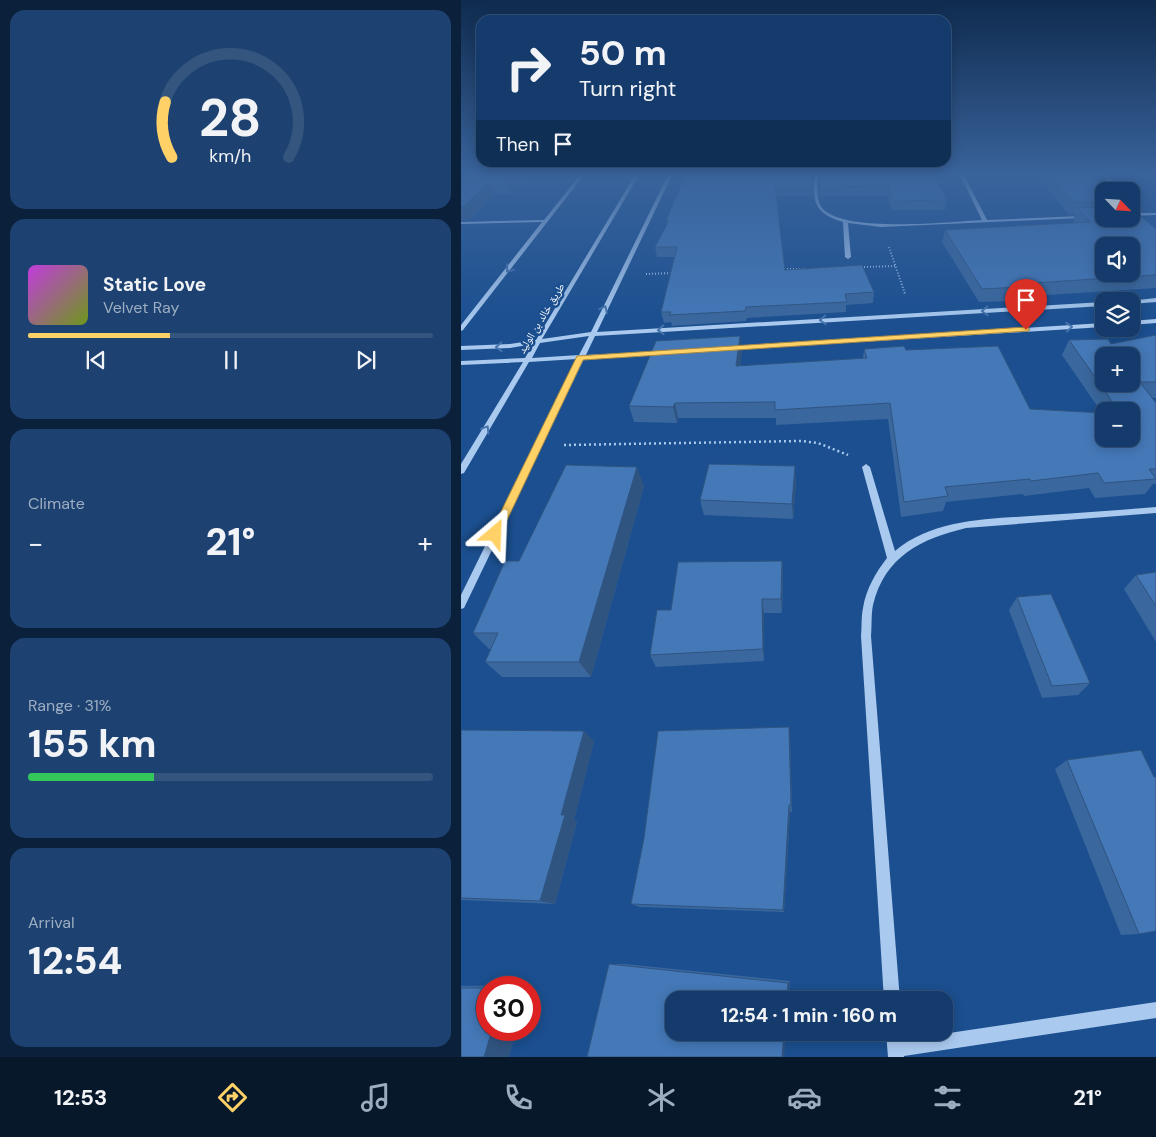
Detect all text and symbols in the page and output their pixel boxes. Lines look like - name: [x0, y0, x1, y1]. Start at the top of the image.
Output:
- text: 50 m: [579, 30, 667, 76]
- icon: right: [496, 35, 561, 100]
- text: Turn right: [579, 74, 676, 103]
- text: 28: [199, 84, 262, 152]
- icon: arrive: [549, 130, 577, 158]
- text: Then: [496, 132, 539, 157]
- text: km/h: [209, 144, 252, 168]
- north arrow: [1095, 182, 1140, 228]
- map controls: [1095, 182, 1140, 447]
- button: sound: [1095, 237, 1140, 282]
- one-way arrow: [506, 263, 514, 272]
- text: Static Love: [103, 272, 206, 297]
- pin: [1005, 279, 1047, 330]
- street label: طريق خالد بن الوليد: [514, 280, 568, 356]
- icon: arrive: [1012, 286, 1040, 314]
- button: layers: [1095, 292, 1140, 337]
- text: Velvet Ray: [103, 297, 179, 318]
- one-way arrow: [598, 305, 608, 314]
- one-way arrow: [981, 305, 989, 316]
- one-way arrow: [818, 315, 826, 326]
- one-way arrow: [1065, 321, 1073, 332]
- one-way arrow: [656, 325, 664, 336]
- one-way arrow: [495, 341, 503, 352]
- icon: previous: [82, 346, 110, 374]
- icon: pause: [217, 346, 245, 374]
- icon: next: [352, 346, 380, 374]
- button: +: [1095, 347, 1140, 392]
- button: −: [1095, 402, 1140, 447]
- one-way arrow: [480, 426, 490, 435]
- text: Climate: [28, 493, 85, 514]
- position arrow: [468, 507, 520, 559]
- text: 21°: [206, 517, 255, 567]
- text: −: [28, 525, 43, 562]
- text: +: [418, 525, 433, 562]
- text: Range · 31%: [28, 695, 111, 716]
- text: 155 km: [28, 719, 156, 769]
- text: Arrival: [28, 912, 75, 933]
- text: 12:54: [28, 936, 122, 986]
- speed limit sign: 30: [476, 976, 541, 1041]
- text: 12:54 · 1 min · 160 m: [721, 1003, 897, 1028]
- icon: directions: [215, 1080, 250, 1115]
- icon: music: [358, 1080, 393, 1115]
- icon: phone: [501, 1080, 536, 1115]
- icon: climate: [644, 1080, 679, 1115]
- icon: car: [787, 1080, 822, 1115]
- icon: filters: [930, 1080, 965, 1115]
- text: 12:53: [54, 1083, 107, 1112]
- text: 21°: [1073, 1083, 1102, 1112]

